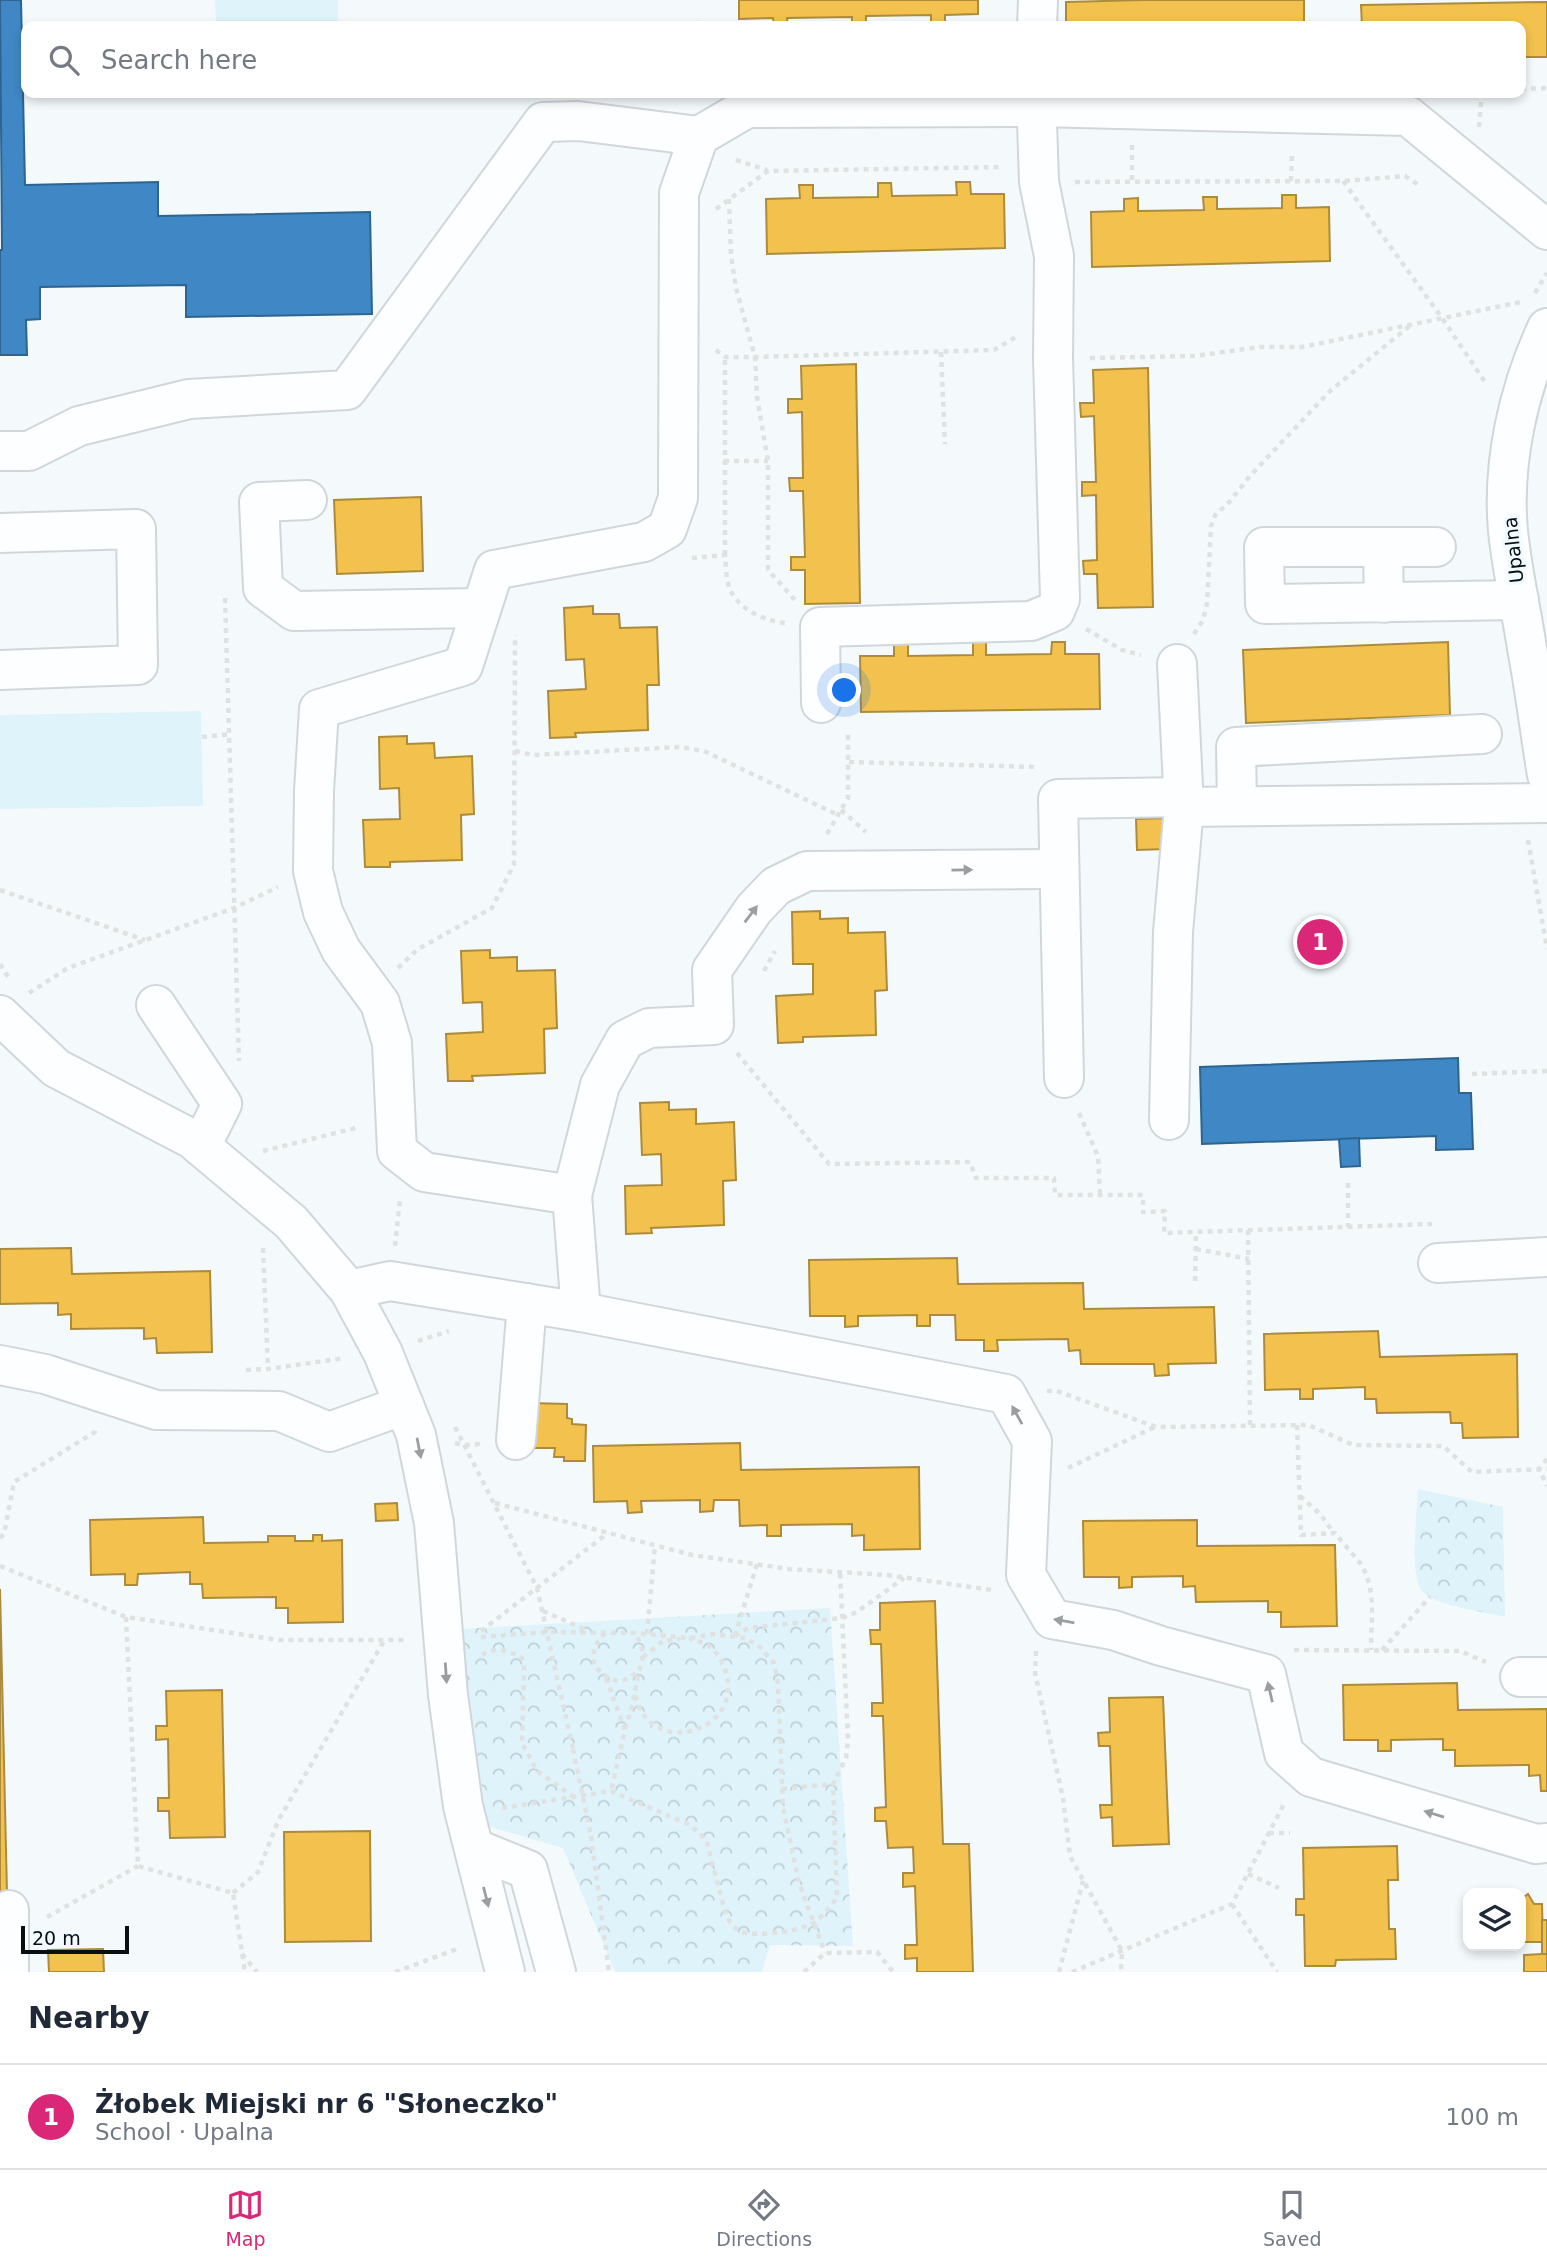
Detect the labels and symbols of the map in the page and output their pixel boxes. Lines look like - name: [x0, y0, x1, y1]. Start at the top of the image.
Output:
- street label: Upalna: [1499, 516, 1527, 584]
- your location: [827, 673, 861, 707]
- one-way arrow: [952, 864, 974, 876]
- one-way arrow: [744, 905, 758, 923]
- pin: 1: [1297, 916, 1343, 968]
- one-way arrow: [1011, 1405, 1023, 1424]
- one-way arrow: [413, 1437, 424, 1459]
- one-way arrow: [1053, 1615, 1075, 1626]
- one-way arrow: [441, 1662, 452, 1684]
- one-way arrow: [1265, 1681, 1276, 1703]
- one-way arrow: [1424, 1808, 1445, 1818]
- one-way arrow: [481, 1886, 492, 1908]
- scale bar: [21, 1923, 130, 1955]

